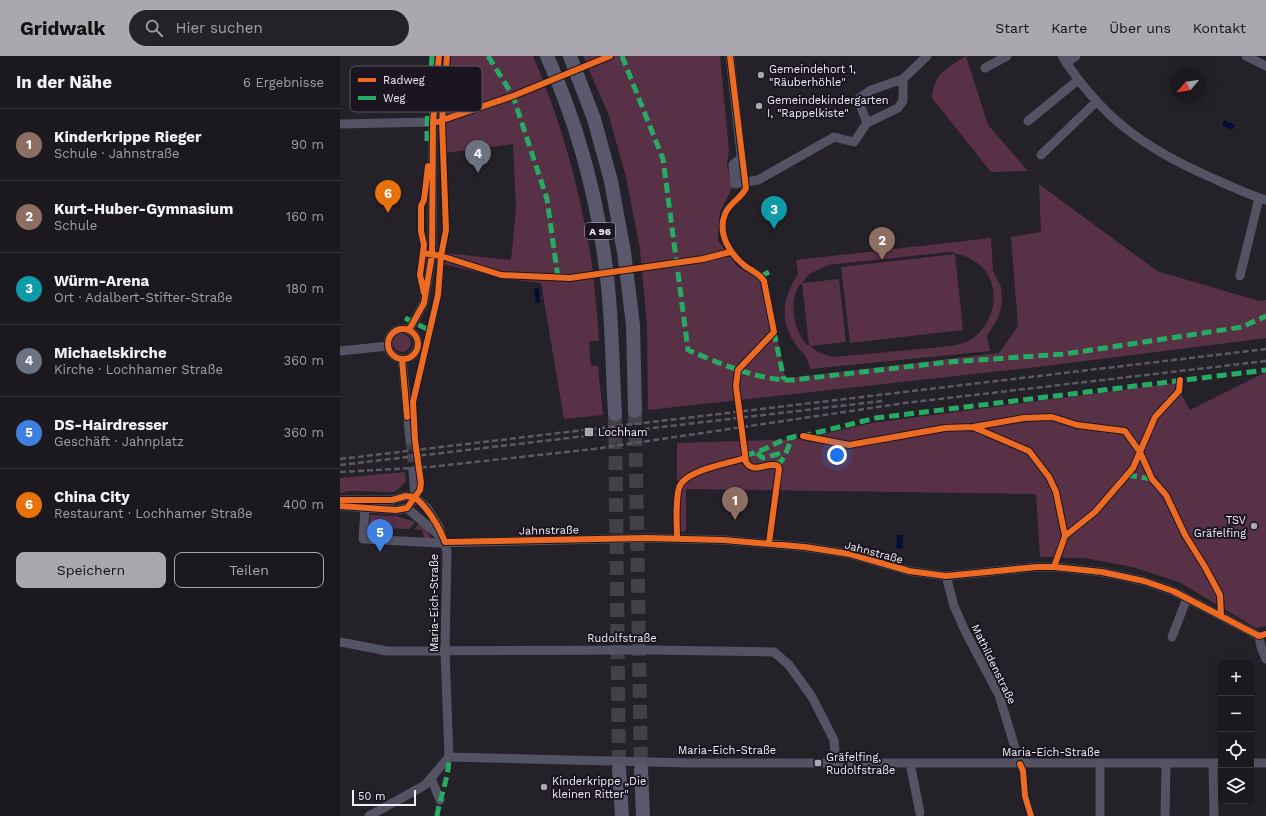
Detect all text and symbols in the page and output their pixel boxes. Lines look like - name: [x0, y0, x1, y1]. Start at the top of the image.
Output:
- search box: [129, 10, 409, 46]
- text: Gridwalk: [20, 17, 105, 40]
- icon: search: [143, 17, 165, 39]
- text: Hier suchen: [175, 19, 263, 37]
- text: Start: [995, 20, 1029, 36]
- text: Karte: [1051, 20, 1087, 36]
- text: Über uns: [1109, 20, 1171, 36]
- text: Kontakt: [1193, 20, 1246, 36]
- place label: Gemeindehort 1, "Räuberhöhle": [769, 63, 856, 89]
- legend: [350, 66, 482, 112]
- north arrow: [1170, 68, 1206, 104]
- marker: Gemeindehort 1, "Räuberhöhle": [756, 70, 766, 80]
- text: In der Nähe: [16, 72, 112, 92]
- text: Radweg: [383, 74, 425, 87]
- text: 6 Ergebnisse: [243, 75, 324, 90]
- text: Weg: [383, 92, 406, 105]
- place label: Gemeindekindergarten I, "Rappelkiste": [767, 94, 889, 120]
- marker: Gemeindekindergarten I, "Rappelkiste": [754, 101, 764, 111]
- text: Kinderkrippe Rieger: [54, 128, 201, 146]
- text: 1: [26, 137, 32, 152]
- text: 90 m: [291, 137, 324, 152]
- pin: 4: [465, 140, 491, 173]
- text: Schule · Jahnstraße: [54, 146, 180, 161]
- pin: 6: [375, 180, 401, 213]
- pin: 3: [761, 196, 787, 229]
- text: Kurt-Huber-Gymnasium: [54, 200, 233, 218]
- text: 2: [25, 209, 33, 224]
- text: 160 m: [286, 209, 324, 224]
- text: Schule: [54, 218, 97, 233]
- road number: A 96: [585, 223, 615, 239]
- pin: 2: [869, 227, 895, 260]
- text: Würm-Arena: [54, 272, 149, 290]
- text: 3: [25, 281, 33, 296]
- text: 180 m: [286, 281, 324, 296]
- text: Ort · Adalbert-Stifter-Straße: [54, 290, 233, 305]
- text: Michaelskirche: [54, 344, 167, 362]
- text: 4: [25, 353, 33, 368]
- text: 360 m: [284, 353, 324, 368]
- text: Kirche · Lochhamer Straße: [54, 362, 223, 377]
- text: DS-Hairdresser: [54, 416, 168, 434]
- text: 5: [25, 425, 33, 440]
- text: 360 m: [284, 425, 324, 440]
- marker: Lochham: [583, 426, 595, 438]
- place label: Lochham: [598, 426, 648, 439]
- text: Geschäft · Jahnplatz: [54, 434, 184, 449]
- your location: [827, 445, 847, 465]
- pin: 1: [722, 487, 748, 520]
- text: China City: [54, 488, 130, 506]
- text: 6: [25, 497, 33, 512]
- text: 400 m: [283, 497, 324, 512]
- text: Restaurant · Lochhamer Straße: [54, 506, 253, 521]
- place label: TSV Gräfelfing: [1194, 514, 1246, 540]
- pin: 5: [367, 519, 393, 552]
- marker: TSV Gräfelfing: [1249, 521, 1259, 531]
- street label: Jahnstraße: [519, 523, 579, 538]
- street label: Jahnstraße: [843, 538, 905, 567]
- button: Speichern: [16, 552, 166, 588]
- button: Teilen: [174, 552, 324, 588]
- street label: Maria-Eich-Straße: [428, 554, 441, 652]
- street label: Mathildenstraße: [969, 622, 1019, 706]
- street label: Rudolfstraße: [587, 632, 657, 645]
- map controls: [1218, 660, 1254, 804]
- button: +: [1218, 660, 1254, 696]
- button: −: [1218, 696, 1254, 732]
- button: locate: [1218, 732, 1254, 768]
- street label: Maria-Eich-Straße: [678, 744, 776, 757]
- street label: Maria-Eich-Straße: [1002, 746, 1100, 759]
- place label: Gräfelfing, Rudolfstraße: [826, 751, 895, 777]
- marker: Gräfelfing, Rudolfstraße: [813, 758, 823, 768]
- button: layers: [1218, 768, 1254, 804]
- place label: Kinderkrippe „Die kleinen Ritter": [552, 775, 646, 801]
- marker: Kinderkrippe „Die kleinen Ritter": [539, 782, 549, 792]
- scale bar: [352, 788, 416, 807]
- text: 50 m: [358, 790, 385, 803]

